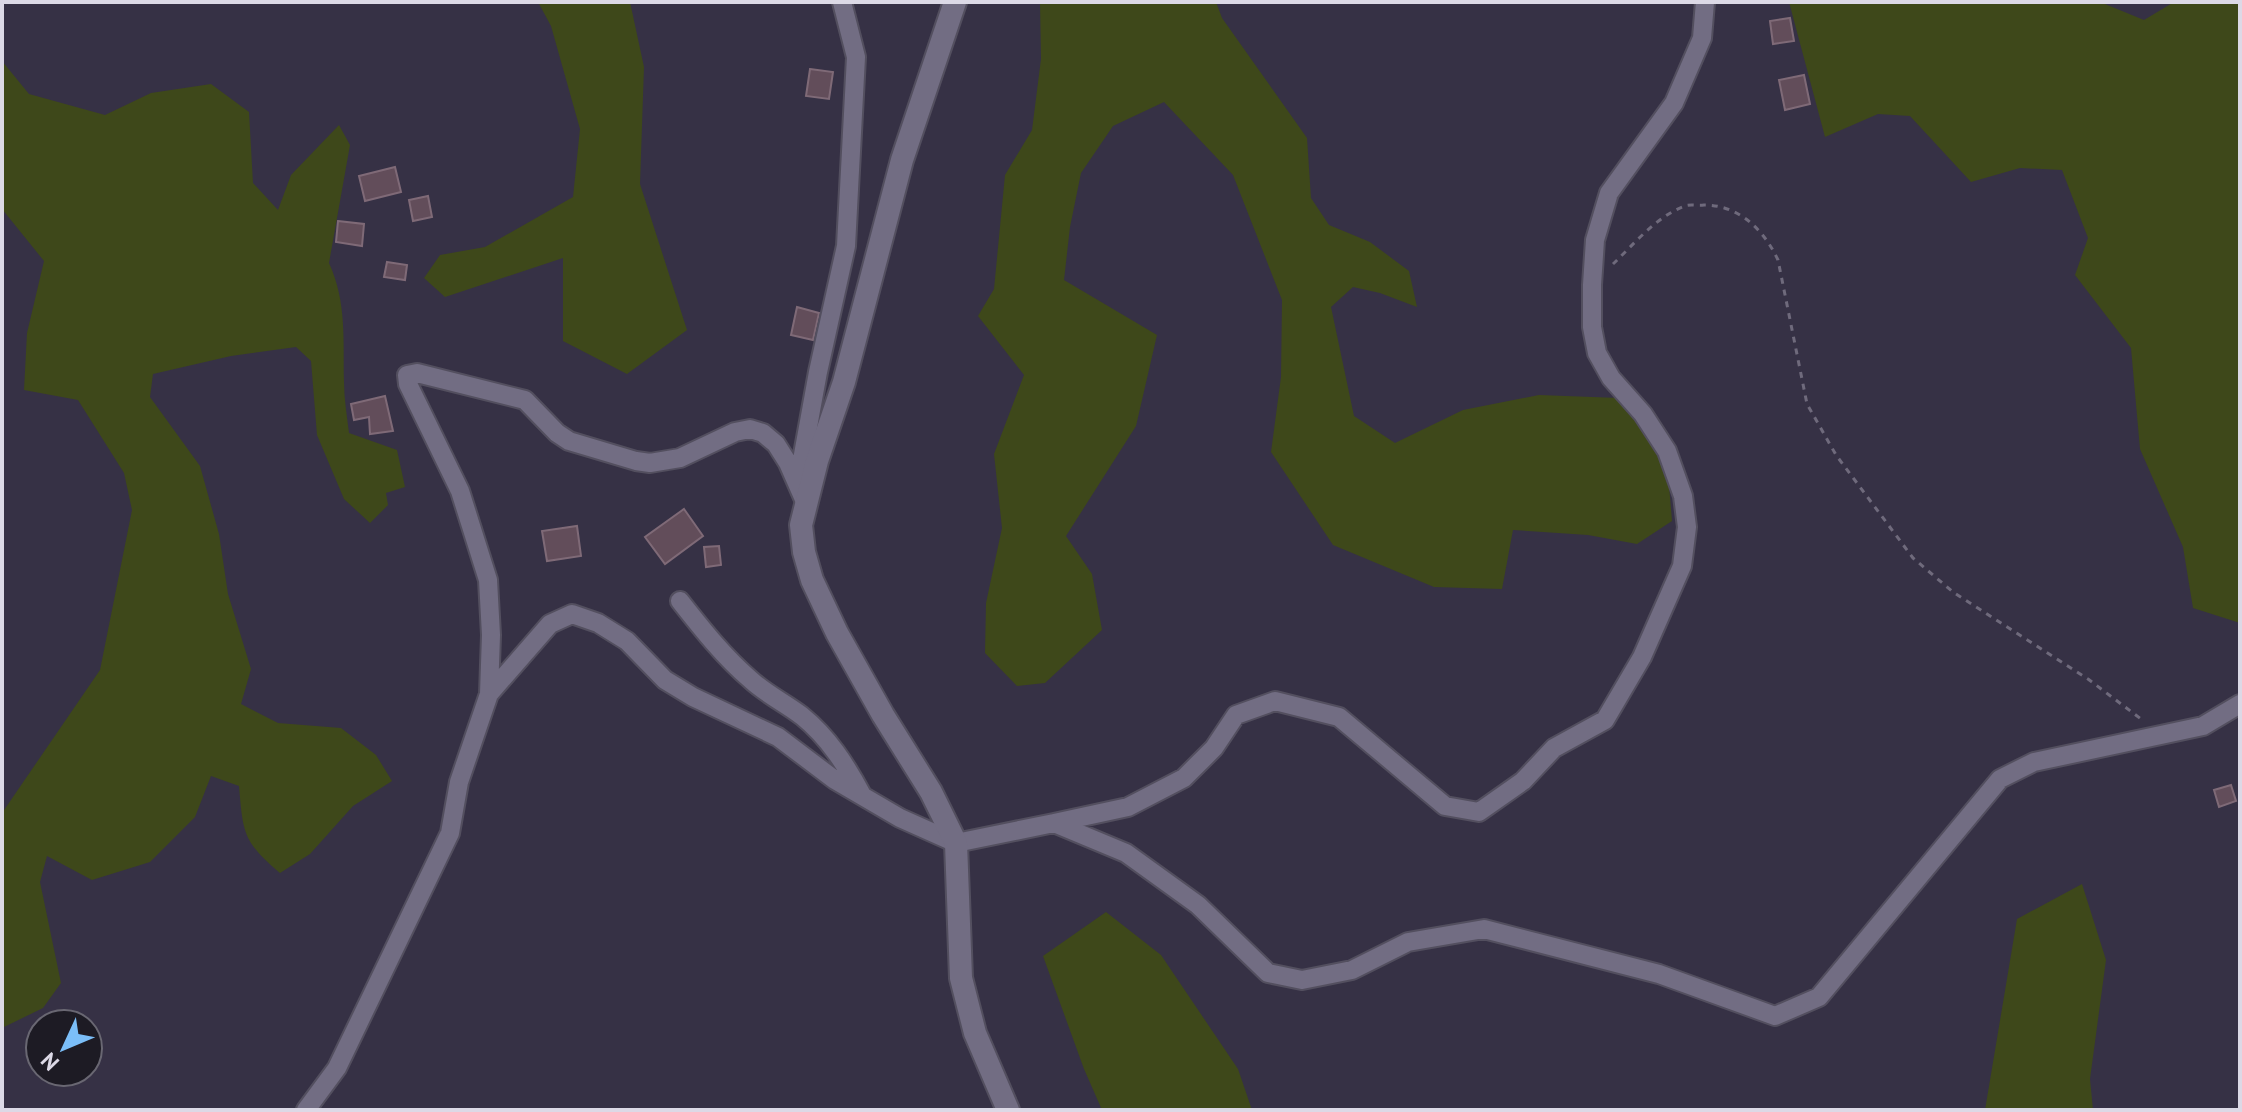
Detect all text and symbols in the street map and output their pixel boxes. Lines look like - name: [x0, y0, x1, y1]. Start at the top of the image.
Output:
- north arrow: [24, 1008, 104, 1088]
- text: N: [35, 1047, 65, 1077]

